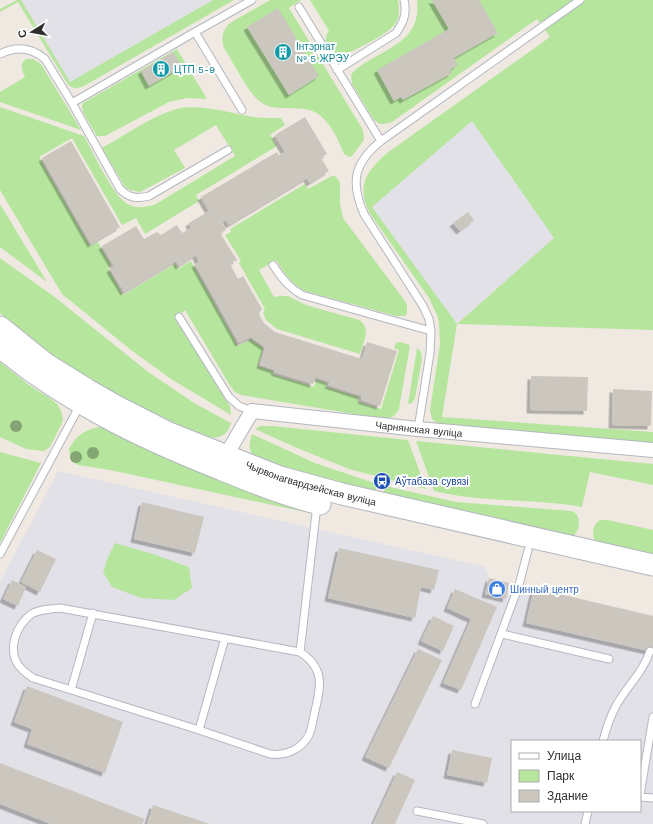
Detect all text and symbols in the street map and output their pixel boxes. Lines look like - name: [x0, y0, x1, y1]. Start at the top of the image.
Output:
- north arrow: [12, 12, 52, 52]
- text: С: [16, 29, 30, 39]
- place label: Інтэрнат № 5 ЖРЭУ: [296, 41, 350, 64]
- building icon: Інтэрнат № 5 ЖРЭУ: [273, 42, 293, 62]
- building icon: ЦТП 5-9: [151, 59, 171, 79]
- place label: ЦТП 5-9: [174, 64, 215, 75]
- street label: Чарнянская вуліца: [375, 419, 463, 439]
- street label: Чырвонагвардзейская вуліца: [244, 459, 378, 508]
- bus stop icon: Аўтабаза сувязі: [372, 471, 392, 491]
- place label: Аўтабаза сувязі: [395, 476, 469, 487]
- shop icon: Шинный центр: [487, 579, 507, 599]
- place label: Шинный центр: [510, 584, 579, 595]
- legend: [511, 740, 641, 812]
- text: Улица: [547, 749, 581, 763]
- text: Парк: [547, 769, 575, 783]
- text: Здание: [547, 789, 588, 803]

